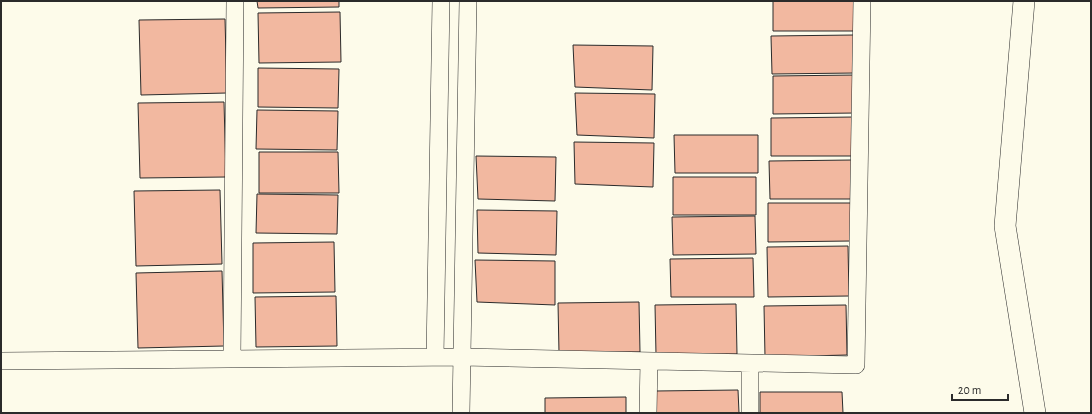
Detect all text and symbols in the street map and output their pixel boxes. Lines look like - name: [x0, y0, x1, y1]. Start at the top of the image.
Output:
- scale bar: [952, 376, 1008, 402]
- text: 20 m: [958, 384, 981, 396]

